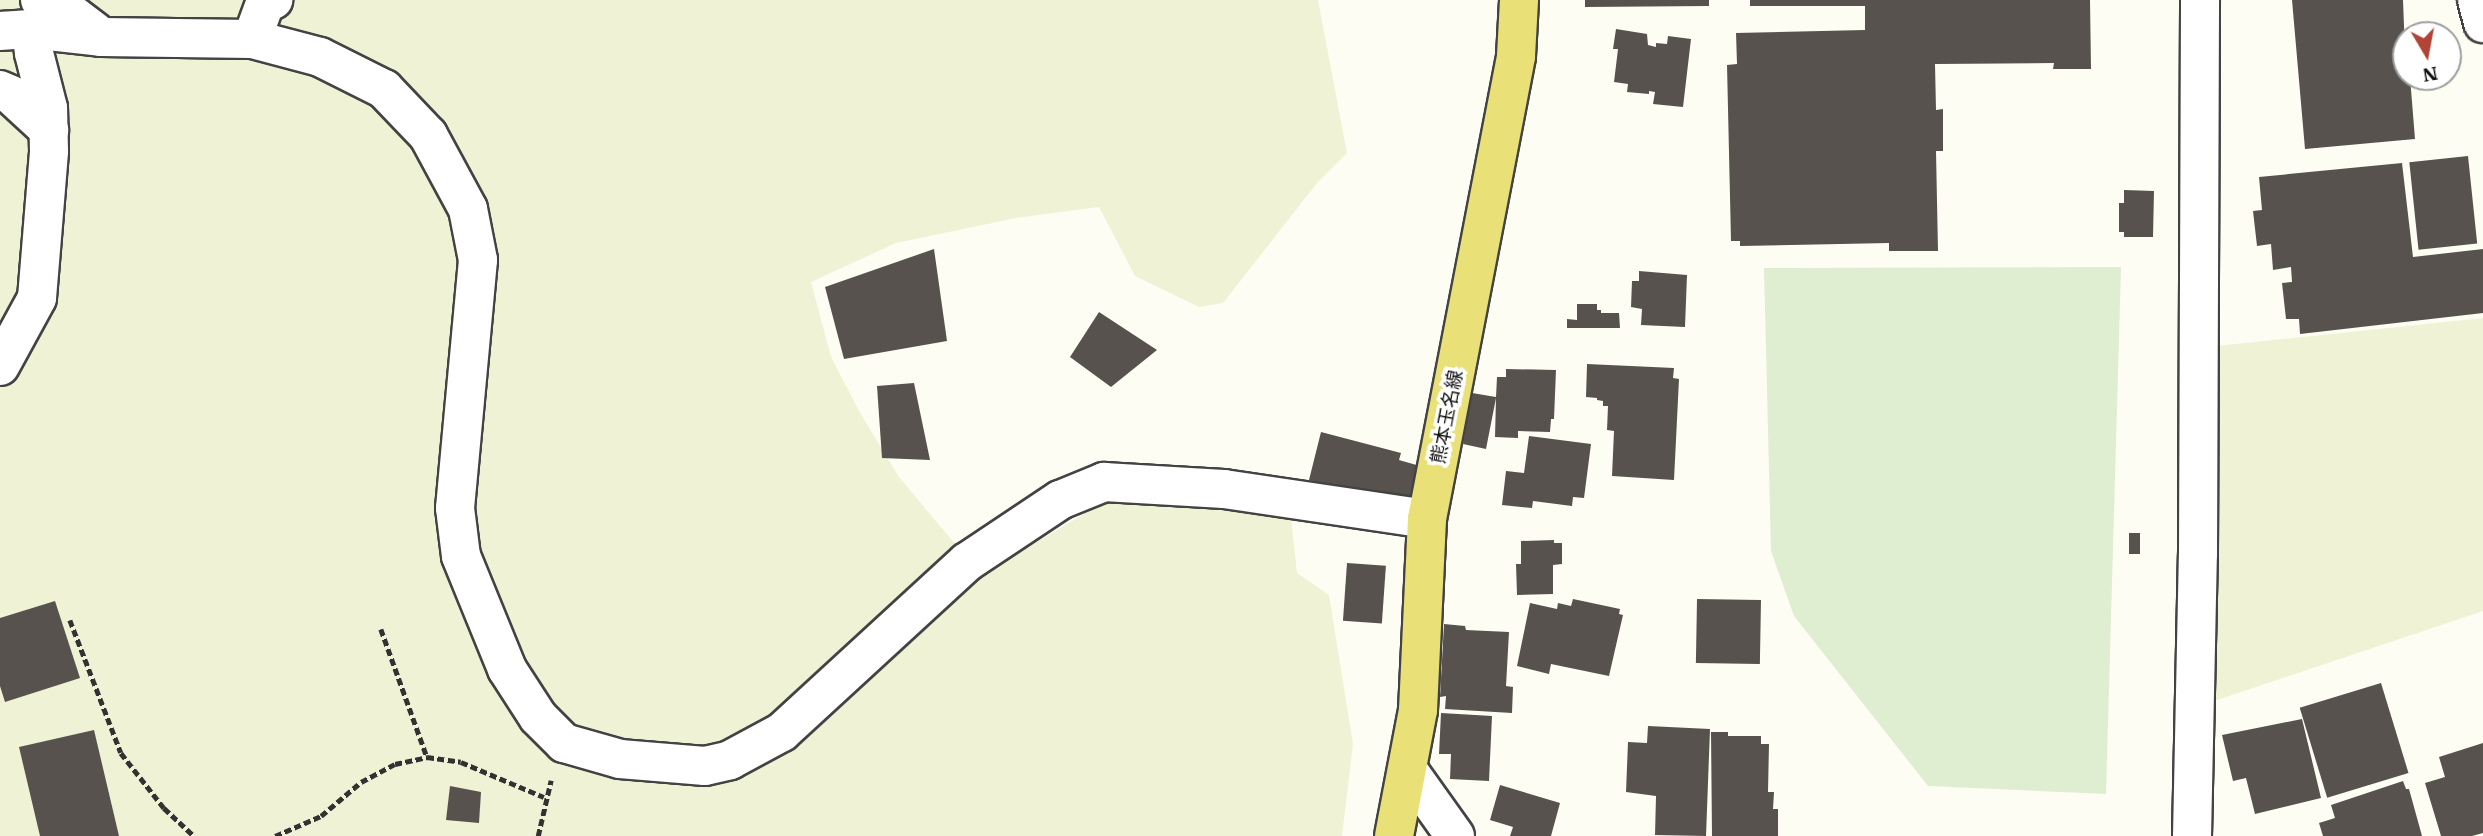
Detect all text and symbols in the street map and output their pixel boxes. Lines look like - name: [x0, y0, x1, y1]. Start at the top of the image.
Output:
- north arrow: [2392, 21, 2462, 91]
- text: N: [2421, 62, 2440, 88]
- street label: 熊本玉名線: [1427, 368, 1467, 466]

